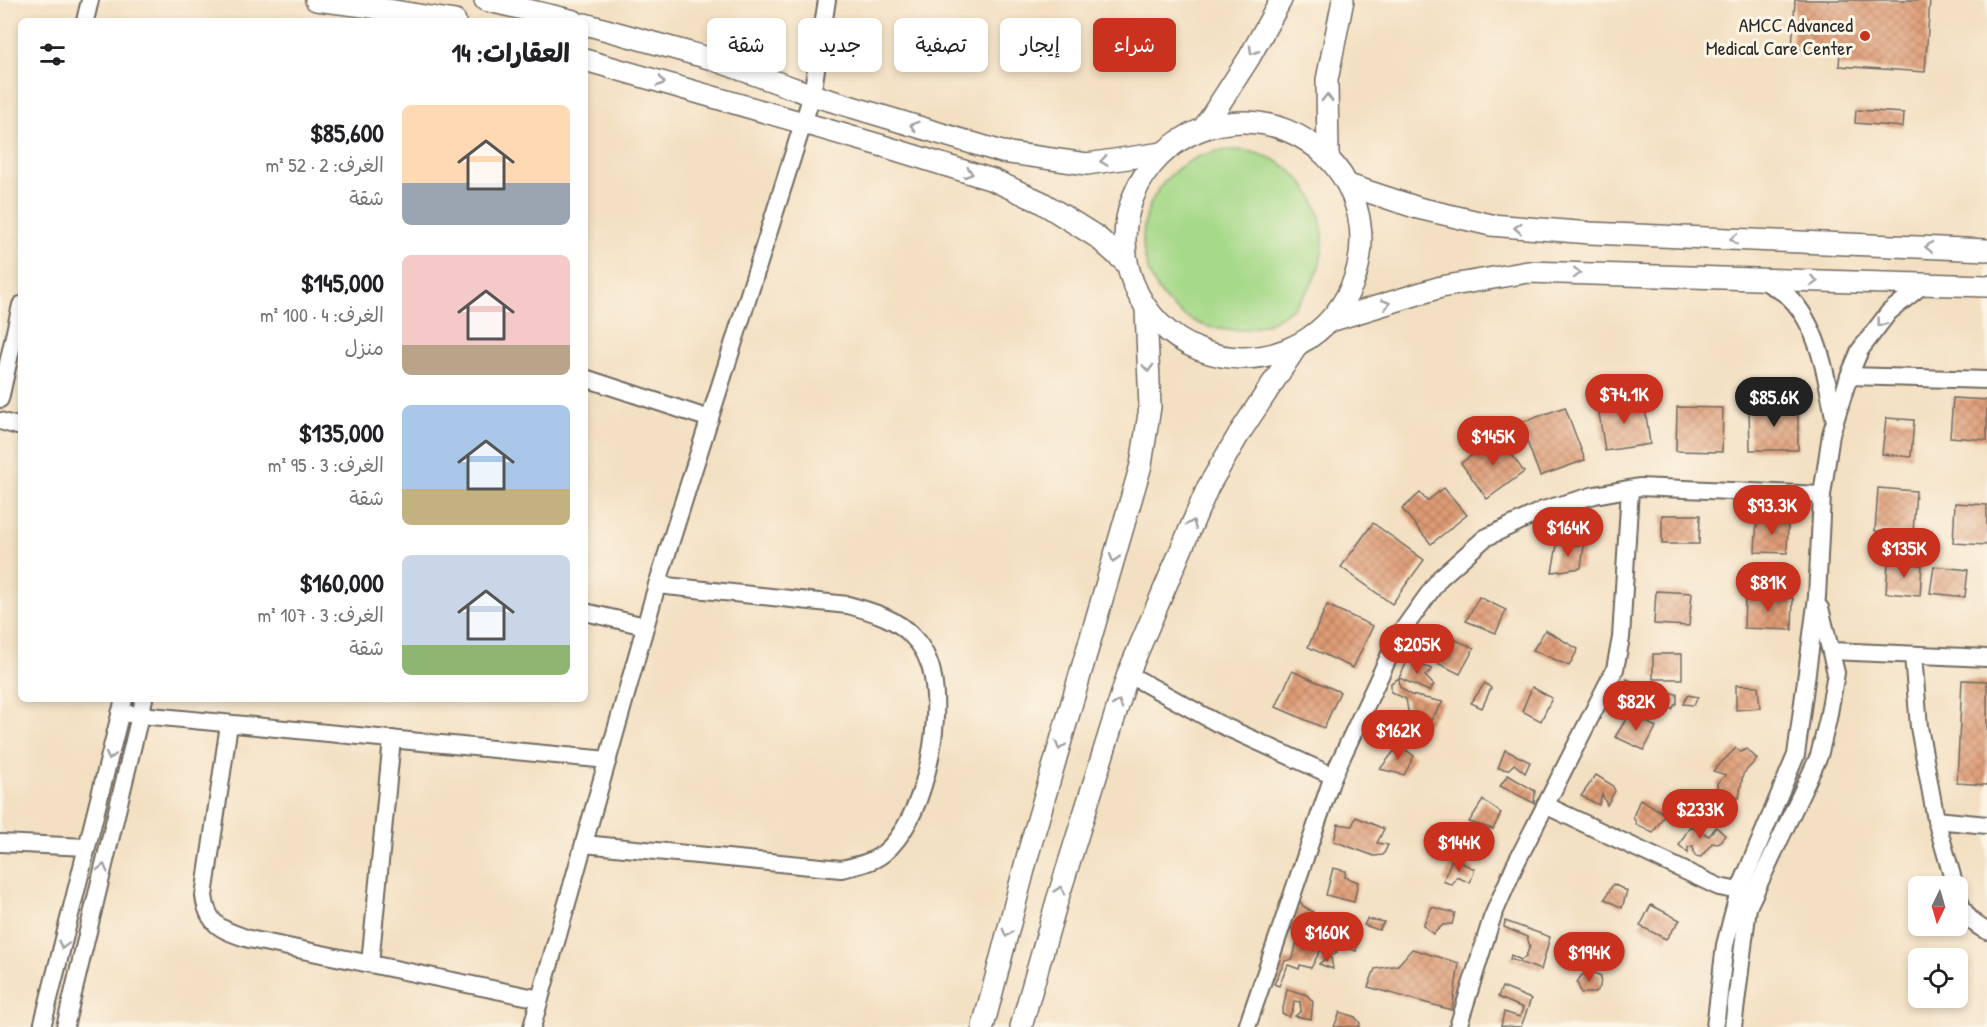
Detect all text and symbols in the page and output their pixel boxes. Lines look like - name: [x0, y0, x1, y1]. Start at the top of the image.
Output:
- place label: AMCC Advanced Medical Care Center: [1706, 11, 1853, 61]
- chip: شقة: [707, 18, 786, 72]
- chip: جديد: [798, 18, 882, 72]
- chip: تصفية: [894, 18, 988, 72]
- chip: إيجار: [1000, 18, 1081, 72]
- chip: شراء: [1093, 18, 1176, 72]
- marker: AMCC Advanced Medical Care Center: [1858, 29, 1872, 43]
- text: العقارات: 14: [452, 35, 570, 70]
- icon: filters: [36, 38, 69, 71]
- one-way arrow: [1248, 45, 1260, 55]
- one-way arrow: [656, 75, 666, 87]
- one-way arrow: [1321, 93, 1333, 102]
- text: $85,600: [310, 115, 384, 150]
- one-way arrow: [909, 121, 920, 133]
- icon: home: [450, 129, 522, 201]
- text: الغرف: 2 · 52 m²: [265, 151, 384, 178]
- one-way arrow: [1099, 155, 1109, 167]
- one-way arrow: [963, 166, 974, 178]
- text: شقة: [349, 184, 384, 211]
- one-way arrow: [1514, 221, 1523, 234]
- one-way arrow: [1729, 233, 1738, 246]
- one-way arrow: [1924, 241, 1933, 254]
- text: $145,000: [300, 265, 384, 300]
- one-way arrow: [1573, 267, 1582, 279]
- one-way arrow: [1809, 275, 1818, 287]
- icon: home: [450, 279, 522, 351]
- one-way arrow: [1380, 299, 1391, 311]
- text: الغرف: 4 · 100 m²: [260, 301, 384, 328]
- one-way arrow: [1877, 316, 1888, 327]
- text: منزل: [345, 334, 384, 361]
- one-way arrow: [1142, 363, 1155, 372]
- pin: $74.1K: [1575, 374, 1673, 425]
- pin: $85.6K: [1725, 377, 1823, 428]
- text: $74.1K: [1599, 380, 1649, 407]
- text: $85.6K: [1749, 383, 1799, 410]
- text: $135,000: [299, 415, 384, 450]
- pin: $145K: [1451, 416, 1535, 467]
- text: $145K: [1471, 422, 1515, 449]
- icon: home: [450, 429, 522, 501]
- text: الغرف: 3 · 95 m²: [268, 451, 384, 478]
- text: شقة: [349, 484, 384, 511]
- pin: $93.3K: [1723, 485, 1821, 536]
- text: $93.3K: [1747, 491, 1797, 518]
- pin: $164K: [1526, 507, 1610, 558]
- text: $164K: [1546, 513, 1590, 540]
- one-way arrow: [1185, 519, 1197, 530]
- pin: $135K: [1862, 528, 1946, 579]
- text: $135K: [1881, 534, 1927, 561]
- one-way arrow: [1109, 552, 1121, 563]
- pin: $81K: [1732, 562, 1804, 613]
- text: $160,000: [299, 565, 384, 600]
- text: $81K: [1750, 568, 1786, 595]
- icon: home: [450, 579, 522, 651]
- text: الغرف: 3 · 107 m²: [258, 601, 384, 628]
- pin: $205K: [1375, 624, 1459, 675]
- text: $205K: [1393, 630, 1441, 657]
- text: شقة: [349, 634, 384, 661]
- pin: $82K: [1600, 681, 1672, 732]
- text: $82K: [1617, 687, 1655, 714]
- one-way arrow: [1111, 699, 1124, 710]
- pin: $162K: [1356, 710, 1440, 761]
- text: $162K: [1375, 716, 1421, 743]
- one-way arrow: [1055, 740, 1067, 750]
- one-way arrow: [104, 751, 117, 761]
- pin: $233K: [1658, 789, 1742, 840]
- text: $233K: [1676, 795, 1724, 822]
- pin: $144K: [1417, 822, 1501, 873]
- text: $144K: [1438, 828, 1480, 855]
- one-way arrow: [96, 863, 109, 873]
- north arrow: [1908, 876, 1968, 936]
- map controls: [1908, 876, 1968, 1008]
- one-way arrow: [1053, 885, 1065, 896]
- pin: $160K: [1285, 912, 1369, 963]
- text: $160K: [1305, 918, 1349, 945]
- one-way arrow: [1002, 928, 1015, 938]
- pin: $194K: [1547, 932, 1631, 983]
- text: $194K: [1568, 938, 1610, 965]
- one-way arrow: [57, 940, 70, 950]
- button: locate: [1908, 948, 1968, 1008]

